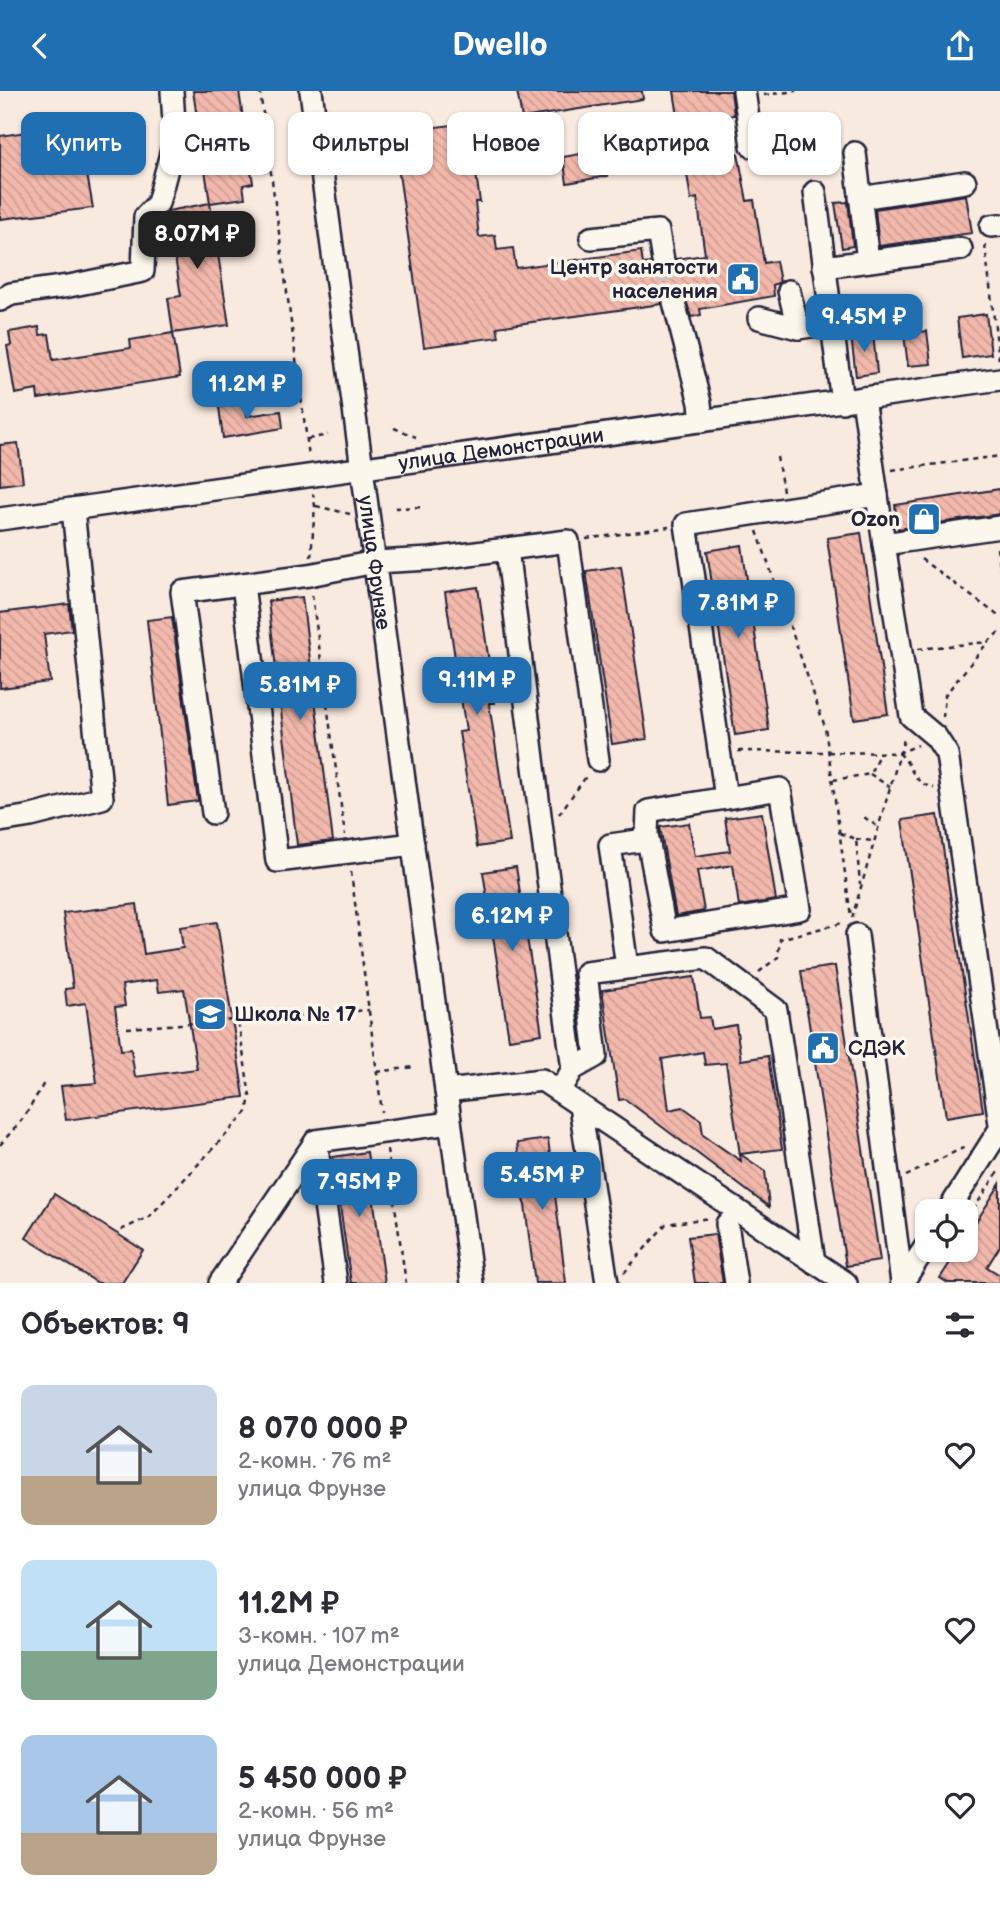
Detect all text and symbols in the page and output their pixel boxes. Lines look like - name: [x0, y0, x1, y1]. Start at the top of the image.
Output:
- text: Dwello: [452, 26, 548, 65]
- icon: back: [21, 27, 59, 65]
- icon: share: [941, 27, 979, 65]
- chip: Купить: [21, 112, 146, 175]
- chip: Снять: [160, 112, 274, 175]
- chip: Фильтры: [288, 112, 433, 175]
- chip: Новое: [447, 112, 564, 175]
- chip: Квартира: [578, 112, 734, 175]
- chip: Дом: [748, 112, 841, 175]
- pin: 8.07M ₽: [132, 211, 262, 271]
- text: 8.07M ₽: [154, 220, 240, 248]
- place label: Центр занятости населения: [550, 255, 718, 304]
- public building icon: Центр занятости населения: [724, 260, 762, 298]
- pin: 9.45M ₽: [799, 295, 929, 354]
- text: 9.45M ₽: [822, 303, 906, 331]
- pin: 11.2M ₽: [182, 361, 312, 421]
- text: 11.2M ₽: [208, 370, 286, 398]
- street label: улица Демонстрации: [397, 423, 606, 476]
- street label: улица Фрунзе: [353, 494, 396, 632]
- shop icon: Ozon: [905, 500, 943, 538]
- place label: Ozon: [851, 507, 900, 532]
- pin: 7.81M ₽: [673, 581, 803, 640]
- text: 7.81M ₽: [698, 589, 778, 617]
- pin: 9.11M ₽: [412, 657, 542, 717]
- pin: 5.81M ₽: [235, 663, 365, 722]
- text: 9.11M ₽: [438, 666, 516, 694]
- text: 5.81M ₽: [259, 671, 341, 699]
- pin: 6.12M ₽: [447, 893, 577, 953]
- text: 6.12M ₽: [471, 902, 553, 930]
- school or university icon: Школа № 17: [191, 995, 229, 1033]
- place label: Школа № 17: [234, 1002, 357, 1027]
- public building icon: СДЭК: [804, 1029, 842, 1067]
- place label: СДЭК: [848, 1036, 906, 1061]
- pin: 5.45M ₽: [477, 1153, 607, 1212]
- pin: 7.95M ₽: [294, 1159, 424, 1219]
- text: 5.45M ₽: [500, 1161, 584, 1189]
- text: 7.95M ₽: [317, 1168, 401, 1196]
- map controls: [915, 1199, 978, 1262]
- button: locate: [915, 1199, 978, 1262]
- icon: filters: [941, 1306, 979, 1344]
- text: Объектов: 9: [21, 1307, 190, 1343]
- text: 8 070 000 ₽: [238, 1411, 408, 1447]
- icon: home: [77, 1413, 161, 1497]
- icon: heart: [941, 1436, 979, 1474]
- text: 2-комн. · 76 m²: [238, 1447, 391, 1475]
- text: улица Фрунзе: [238, 1475, 386, 1503]
- text: 11.2M ₽: [238, 1586, 339, 1622]
- icon: home: [77, 1588, 161, 1672]
- icon: heart: [941, 1611, 979, 1649]
- text: 3-комн. · 107 m²: [238, 1622, 400, 1650]
- text: улица Демонстрации: [238, 1650, 465, 1678]
- text: 5 450 000 ₽: [238, 1761, 407, 1797]
- icon: home: [77, 1763, 161, 1847]
- icon: heart: [941, 1786, 979, 1824]
- text: 2-комн. · 56 m²: [238, 1797, 394, 1825]
- text: улица Фрунзе: [238, 1825, 386, 1853]

